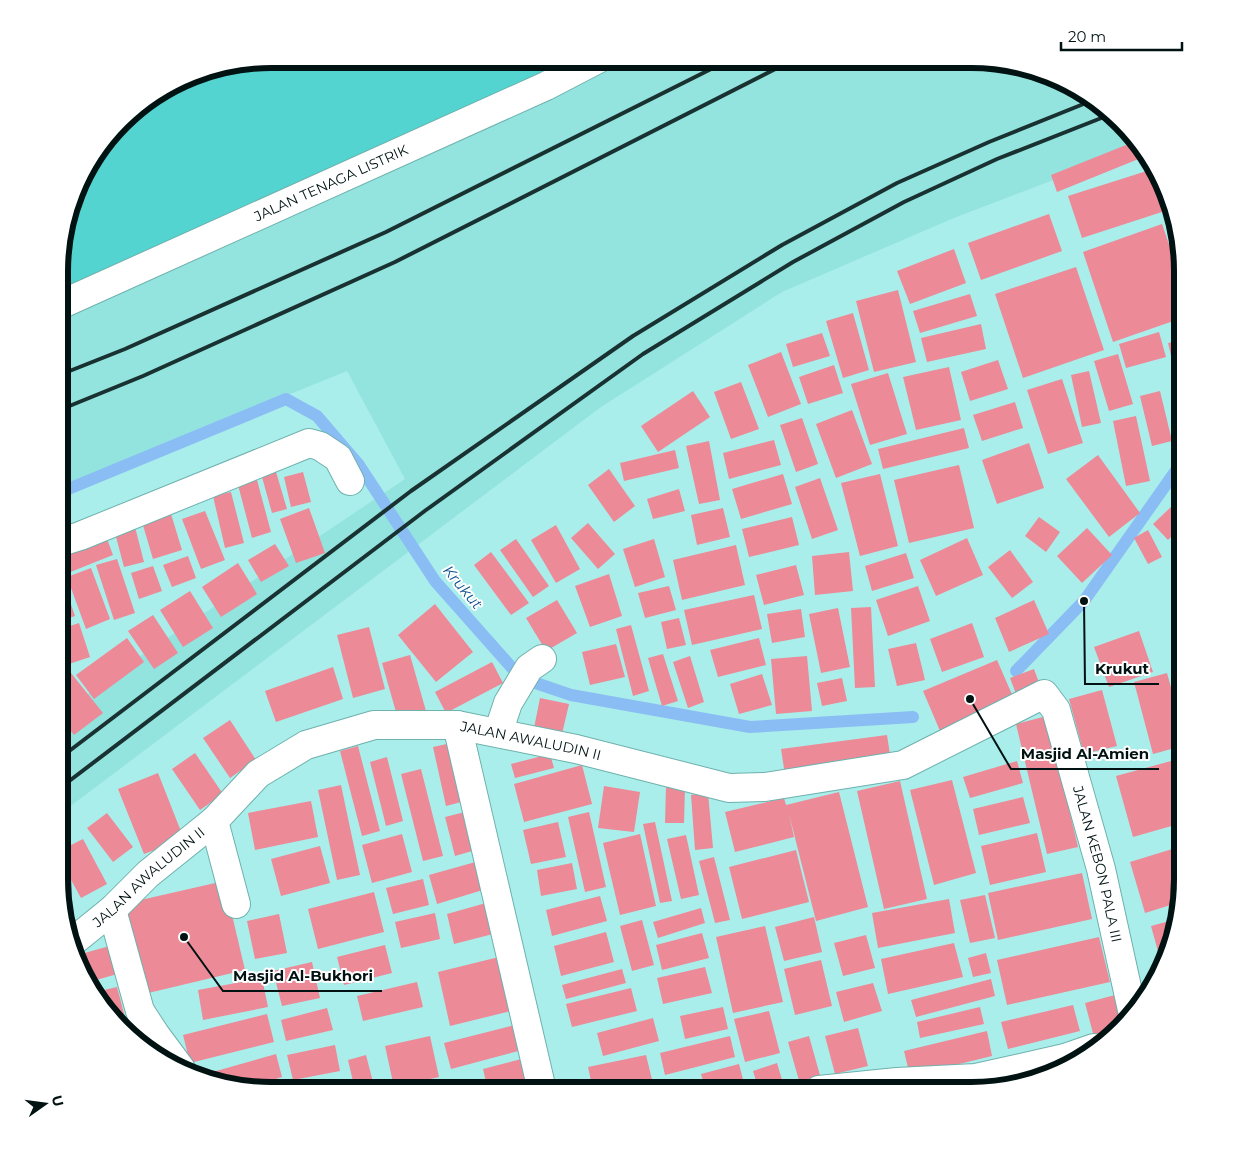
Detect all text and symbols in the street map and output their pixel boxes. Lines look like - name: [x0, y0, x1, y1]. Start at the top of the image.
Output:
- scale bar: [1061, 20, 1182, 52]
- text: 20 m: [1068, 27, 1106, 46]
- street label: JALAN TENAGA LISTRIK: [250, 140, 411, 226]
- water label: Krukut: [439, 561, 487, 613]
- callout: Krukut: [1085, 654, 1159, 684]
- text: Krukut: [1095, 659, 1150, 678]
- street label: JALAN AWALUDIN II: [458, 717, 603, 764]
- callout: Masjid Al-Amien: [1011, 739, 1159, 769]
- text: Masjid Al-Amien: [1021, 744, 1149, 763]
- street label: JALAN KEBON PALA III: [1069, 783, 1126, 944]
- street label: JALAN AWALUDIN II: [88, 823, 208, 932]
- callout: Masjid Al-Bukhori: [223, 961, 382, 991]
- text: Masjid Al-Bukhori: [233, 966, 373, 985]
- north arrow: [20, 1079, 70, 1129]
- text: U: [48, 1093, 68, 1108]

